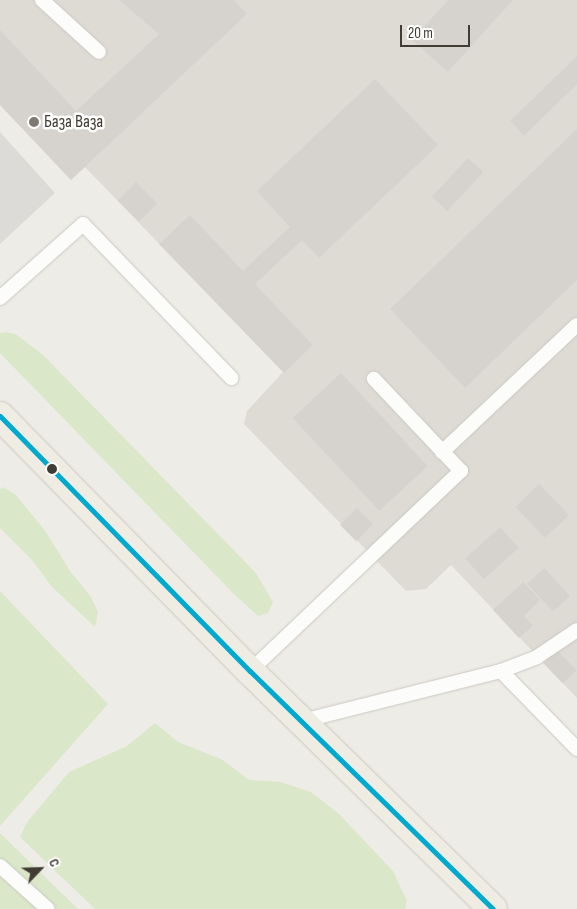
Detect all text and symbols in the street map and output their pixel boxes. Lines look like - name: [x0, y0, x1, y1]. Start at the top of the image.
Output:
- scale bar: [402, 15, 472, 47]
- text: 20 m: [408, 24, 433, 43]
- place label: База Ваза: [44, 111, 103, 133]
- marker: База Ваза: [28, 116, 40, 128]
- unlabelled marker: [47, 464, 57, 474]
- north arrow: [15, 844, 65, 894]
- text: С: [45, 856, 63, 869]

